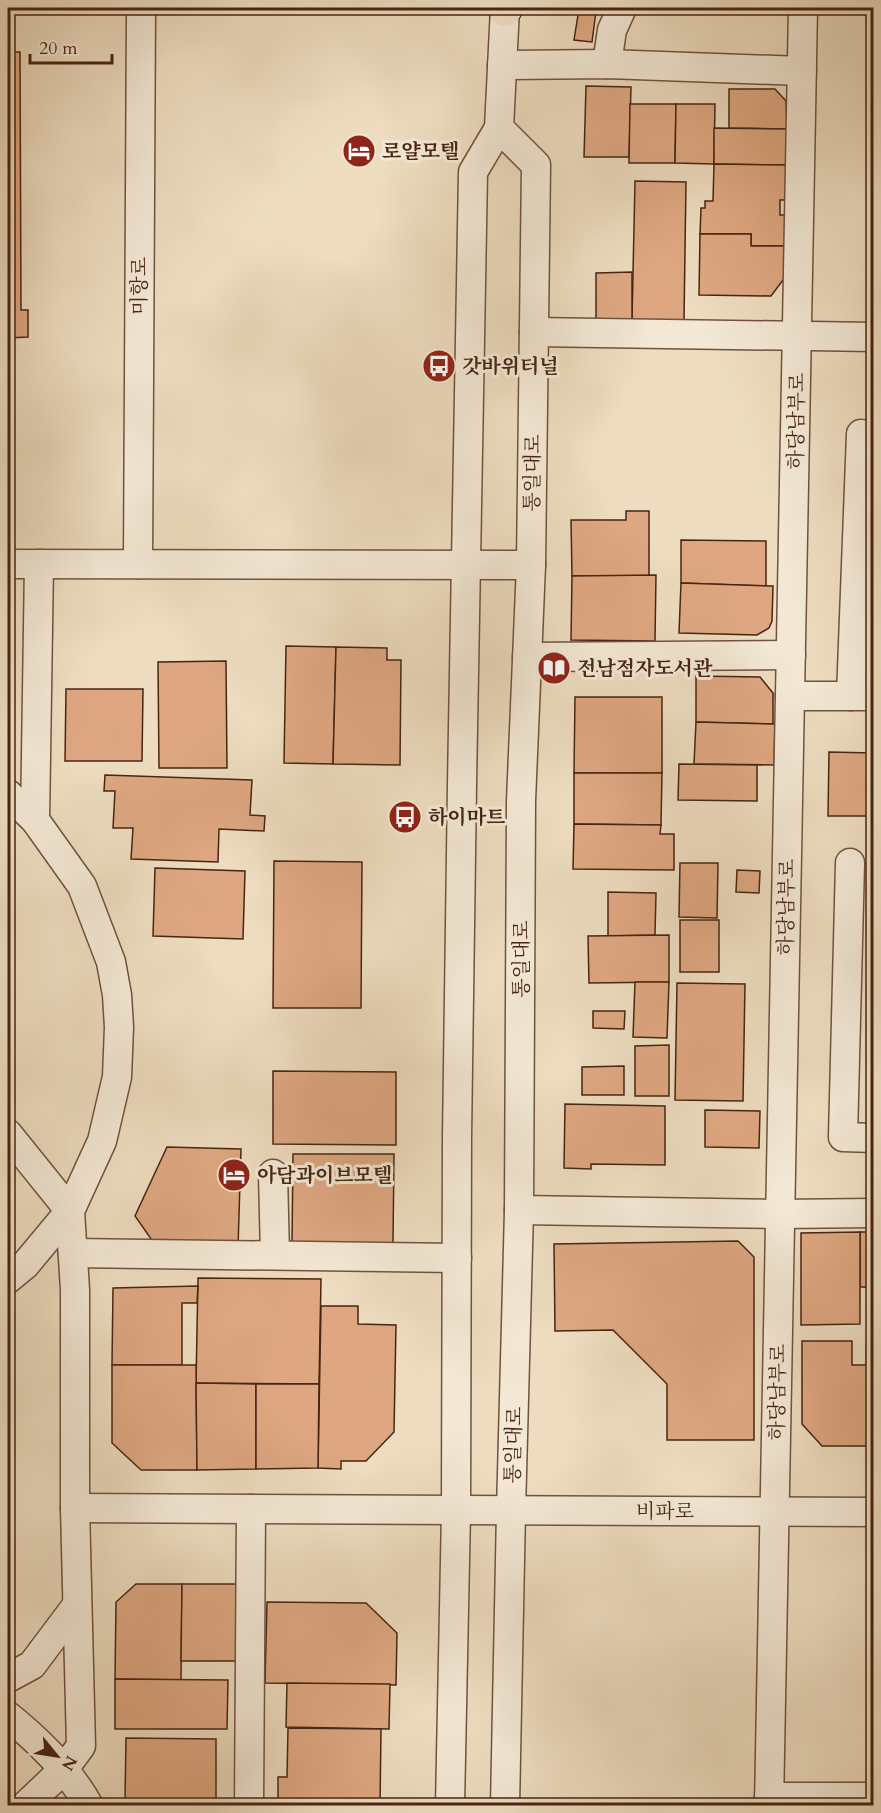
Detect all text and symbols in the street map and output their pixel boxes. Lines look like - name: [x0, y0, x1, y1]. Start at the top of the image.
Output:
- scale bar: [30, 27, 112, 65]
- text: 20 m: [39, 36, 78, 61]
- hotel icon: 로얄모텔: [341, 133, 377, 169]
- place label: 로얄모텔: [382, 138, 459, 165]
- street label: 미항로: [126, 257, 153, 315]
- bus stop icon: 갓바위터널: [421, 348, 457, 384]
- place label: 갓바위터널: [462, 353, 559, 380]
- street label: 하당남부로: [782, 372, 811, 470]
- street label: 통일대로: [518, 434, 547, 512]
- library icon: 전남점자도서관: [536, 650, 572, 686]
- place label: 전남점자도서관: [577, 655, 713, 682]
- bus stop icon: 하이마트: [387, 799, 423, 835]
- place label: 하이마트: [428, 804, 505, 831]
- street label: 하당남부로: [772, 858, 801, 956]
- street label: 통일대로: [508, 920, 535, 998]
- hotel icon: 아담과이브모텔: [216, 1157, 252, 1193]
- place label: 아담과이브모텔: [257, 1162, 392, 1189]
- street label: 하당남부로: [763, 1343, 792, 1441]
- street label: 통일대로: [499, 1406, 528, 1484]
- street label: 비파로: [636, 1498, 694, 1525]
- north arrow: [27, 1726, 87, 1786]
- text: N: [56, 1751, 82, 1775]

